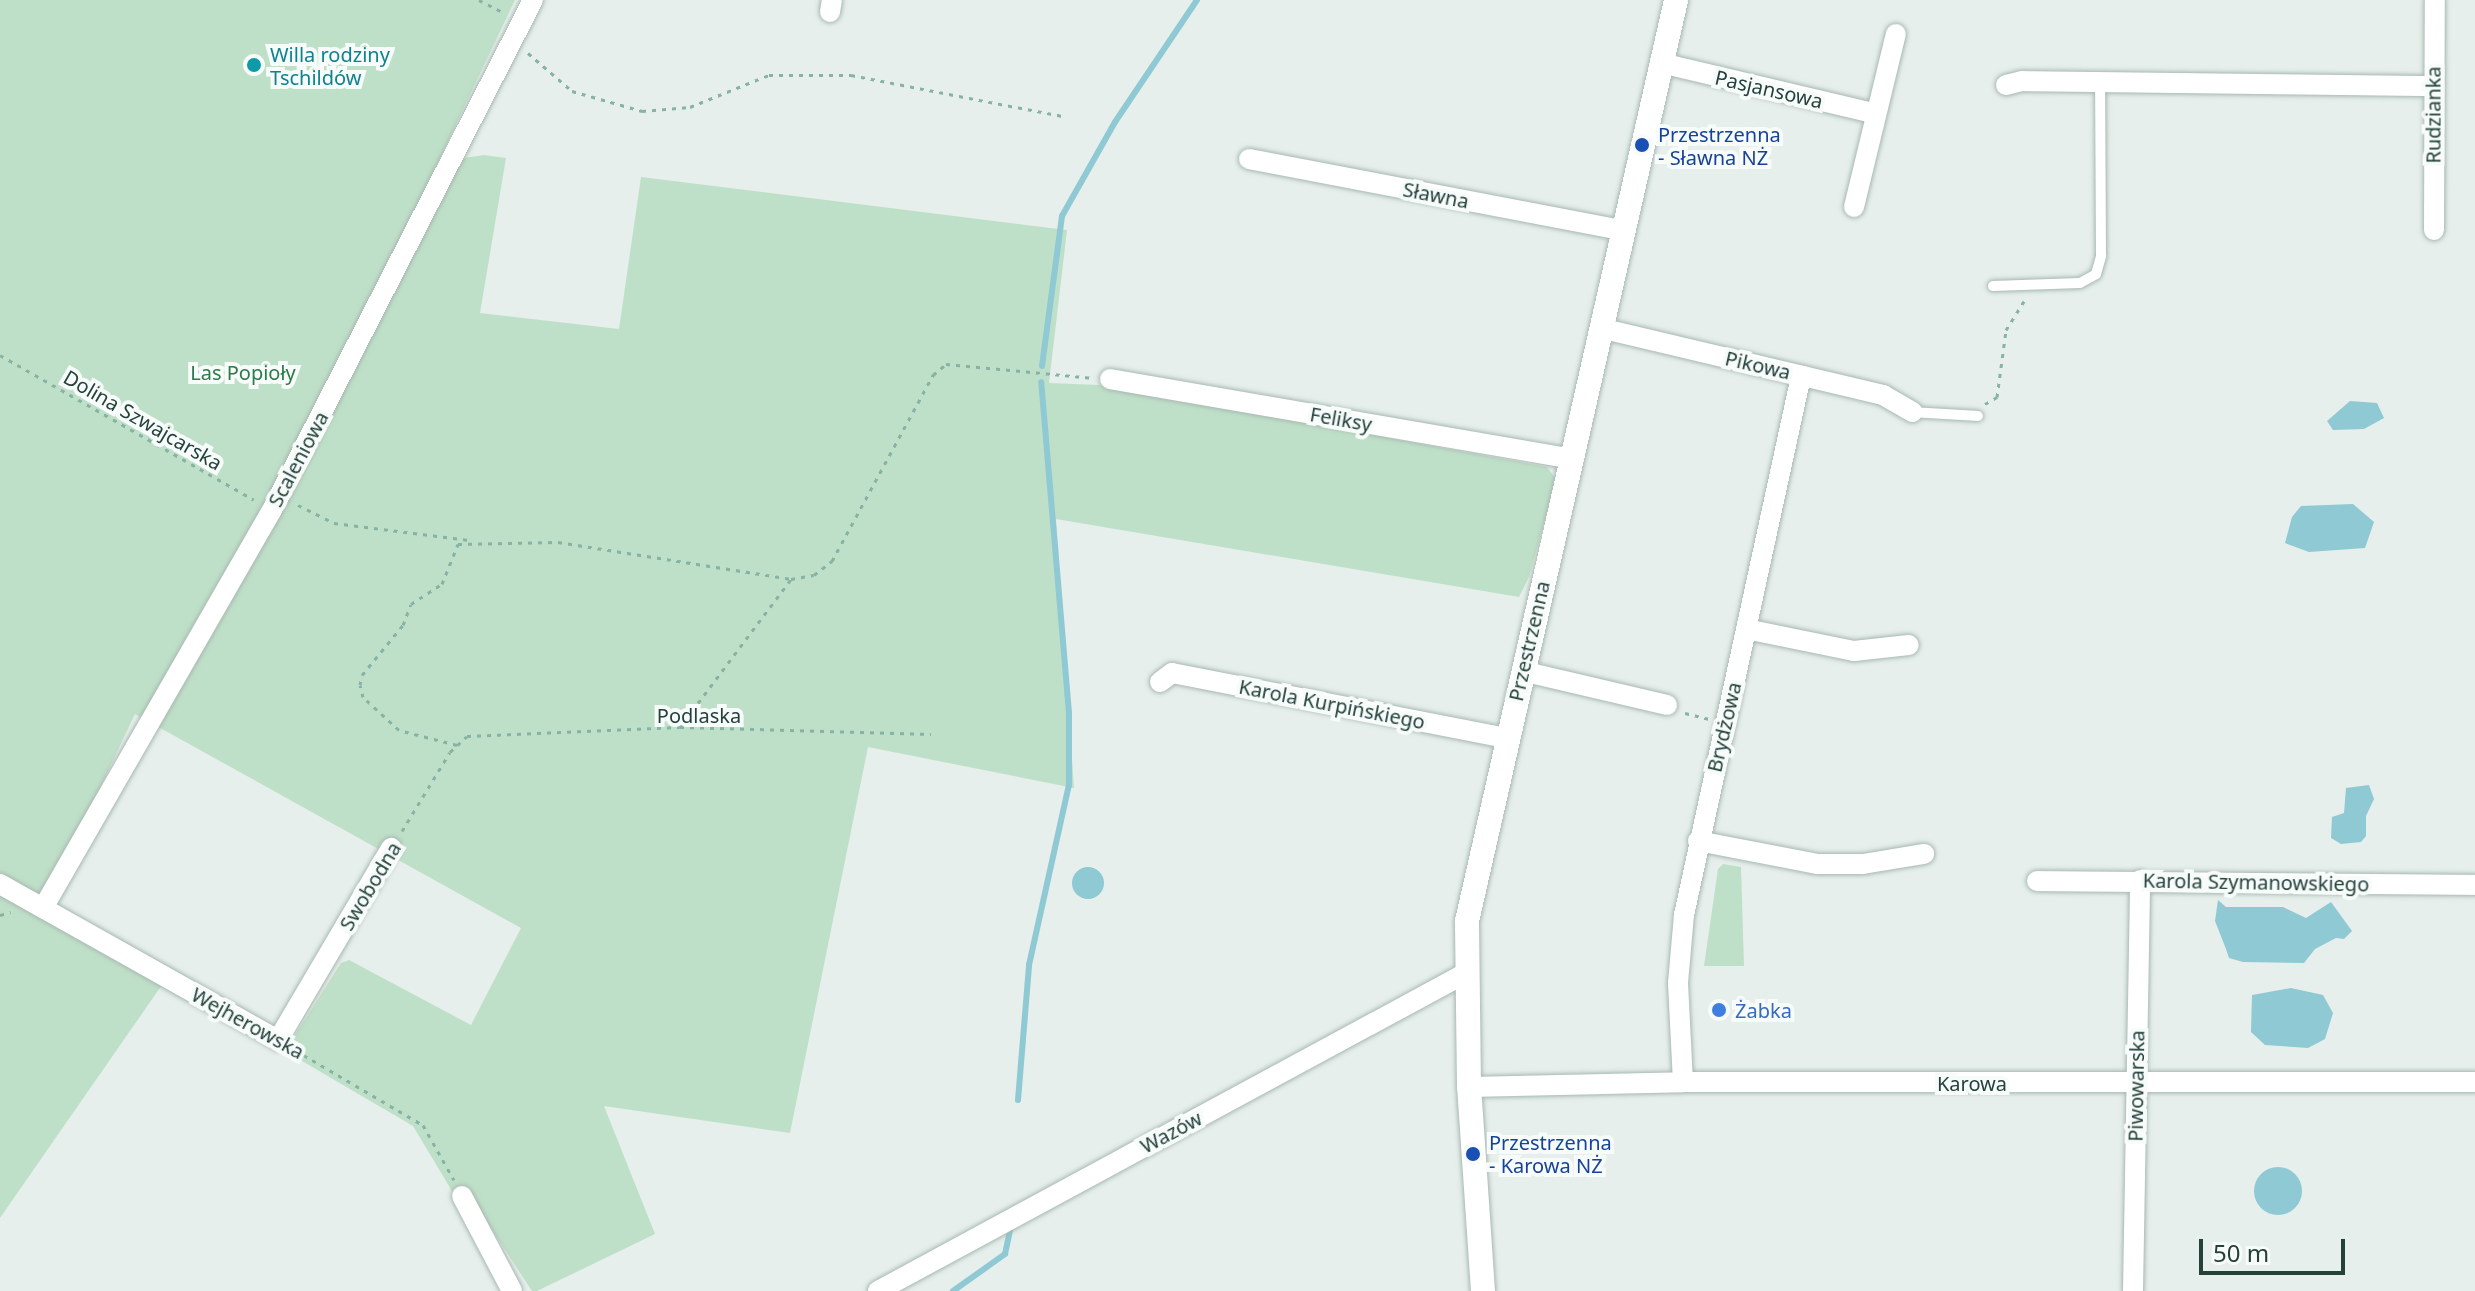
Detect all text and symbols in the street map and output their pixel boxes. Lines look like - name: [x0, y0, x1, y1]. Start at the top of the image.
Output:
- place label: Willa rodziny Tschildów: [270, 42, 390, 89]
- marker: Willa rodziny Tschildów: [245, 56, 263, 74]
- street label: Pasjansowa: [1713, 65, 1825, 113]
- street label: Rudzianka: [2421, 66, 2445, 164]
- place label: Przestrzenna - Sławna NŻ: [1658, 122, 1781, 169]
- marker: Przestrzenna - Sławna NŻ: [1633, 136, 1651, 154]
- street label: Sławna: [1401, 177, 1471, 213]
- street label: Pikowa: [1723, 346, 1793, 384]
- park label: Las Popioły: [190, 360, 296, 384]
- street label: Dolina Szwajcarska: [60, 365, 226, 475]
- street label: Feliksy: [1308, 402, 1374, 436]
- street label: Scaleniowa: [263, 407, 333, 511]
- street label: Przestrzenna: [1504, 579, 1554, 703]
- street label: Karola Kurpińskiego: [1237, 674, 1427, 734]
- street label: Brydżowa: [1702, 680, 1746, 774]
- street label: Podlaska: [657, 703, 741, 727]
- street label: Swobodna: [334, 837, 406, 935]
- street label: Karola Szymanowskiego: [2143, 868, 2369, 896]
- street label: Wejherowska: [188, 982, 308, 1064]
- place label: Żabka: [1735, 998, 1792, 1022]
- marker: Żabka: [1710, 1001, 1728, 1019]
- street label: Piwowarska: [2123, 1030, 2149, 1142]
- street label: Karowa: [1937, 1071, 2007, 1095]
- street label: Wazów: [1136, 1106, 1206, 1158]
- place label: Przestrzenna - Karowa NŻ: [1489, 1130, 1612, 1177]
- marker: Przestrzenna - Karowa NŻ: [1464, 1145, 1482, 1163]
- scale bar: [2203, 1223, 2349, 1273]
- text: 50 m: [2213, 1236, 2269, 1269]

